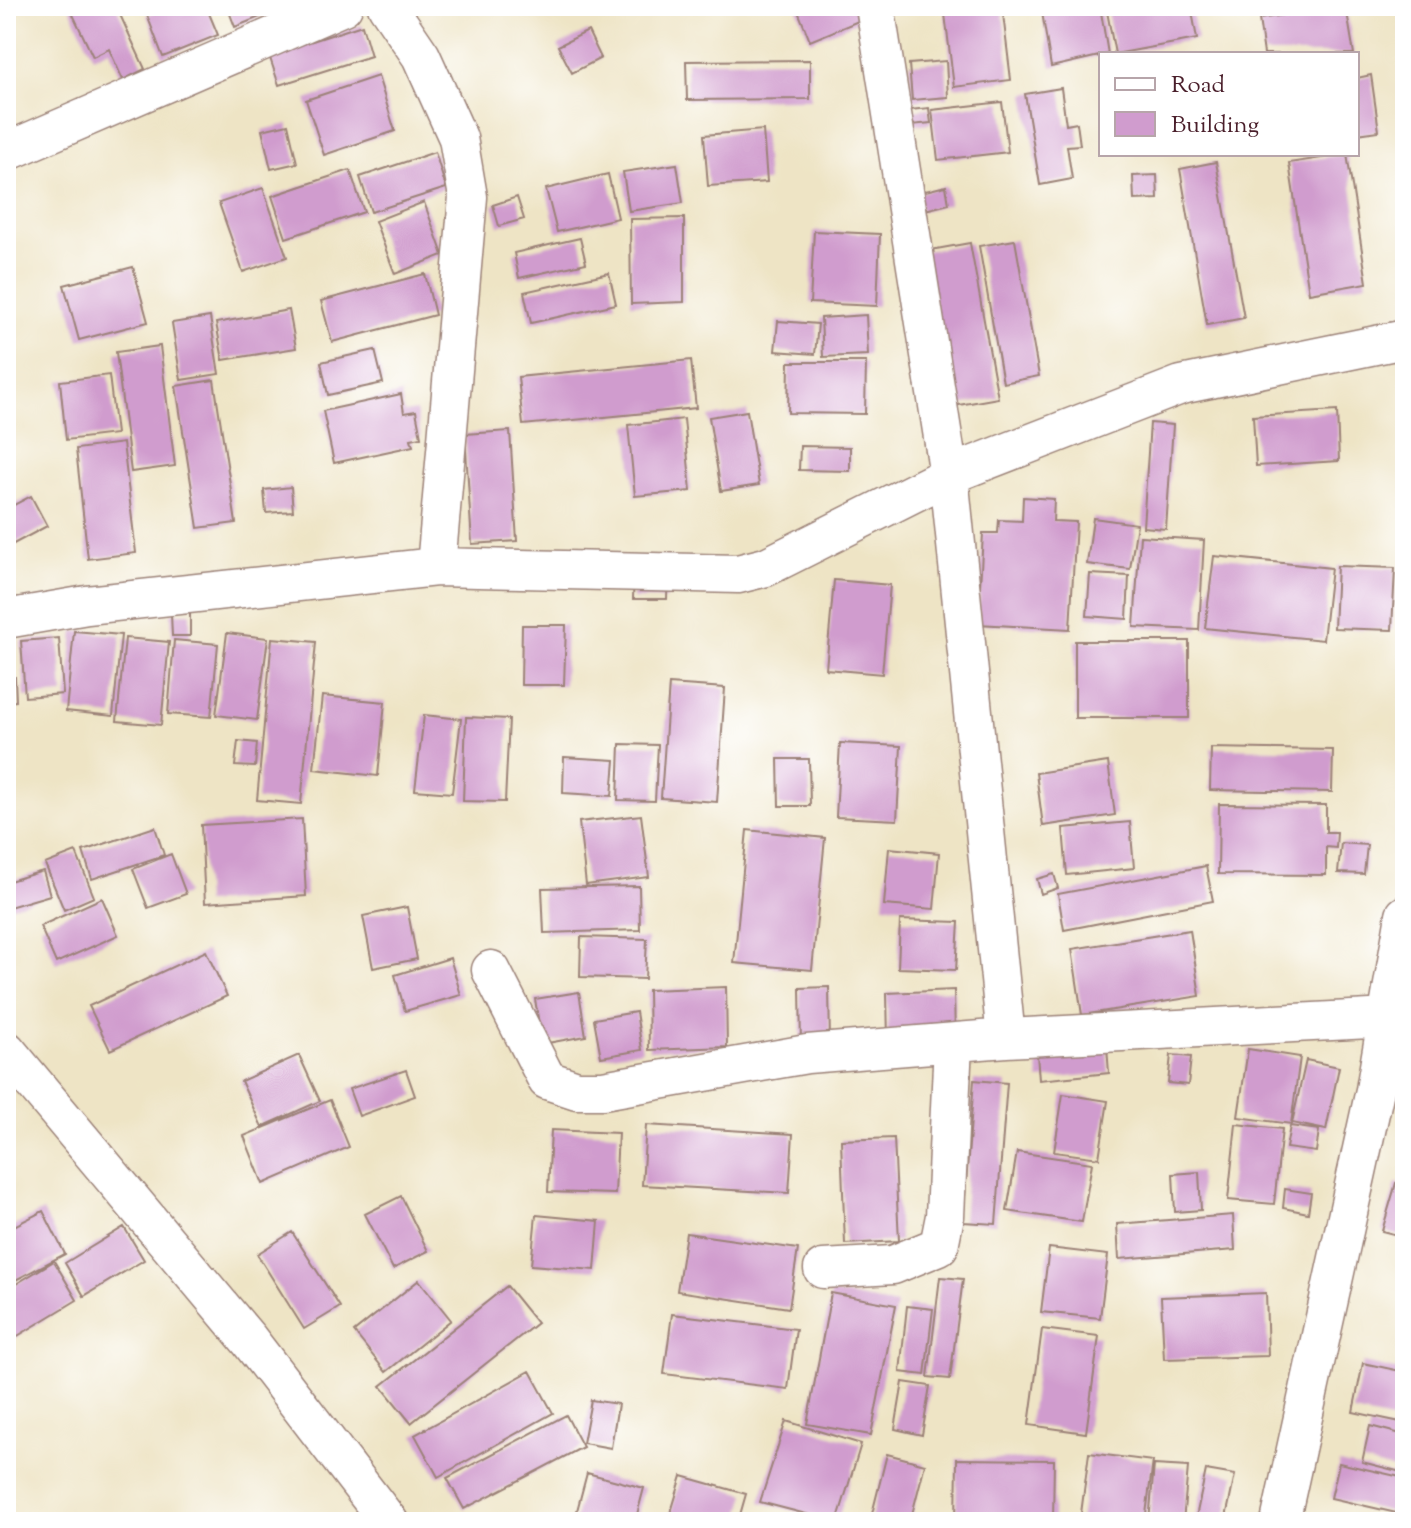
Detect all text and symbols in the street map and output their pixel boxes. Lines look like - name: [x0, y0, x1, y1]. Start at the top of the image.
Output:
- legend: [1099, 52, 1359, 156]
- text: Road: [1171, 69, 1225, 103]
- text: Building: [1171, 109, 1260, 143]

